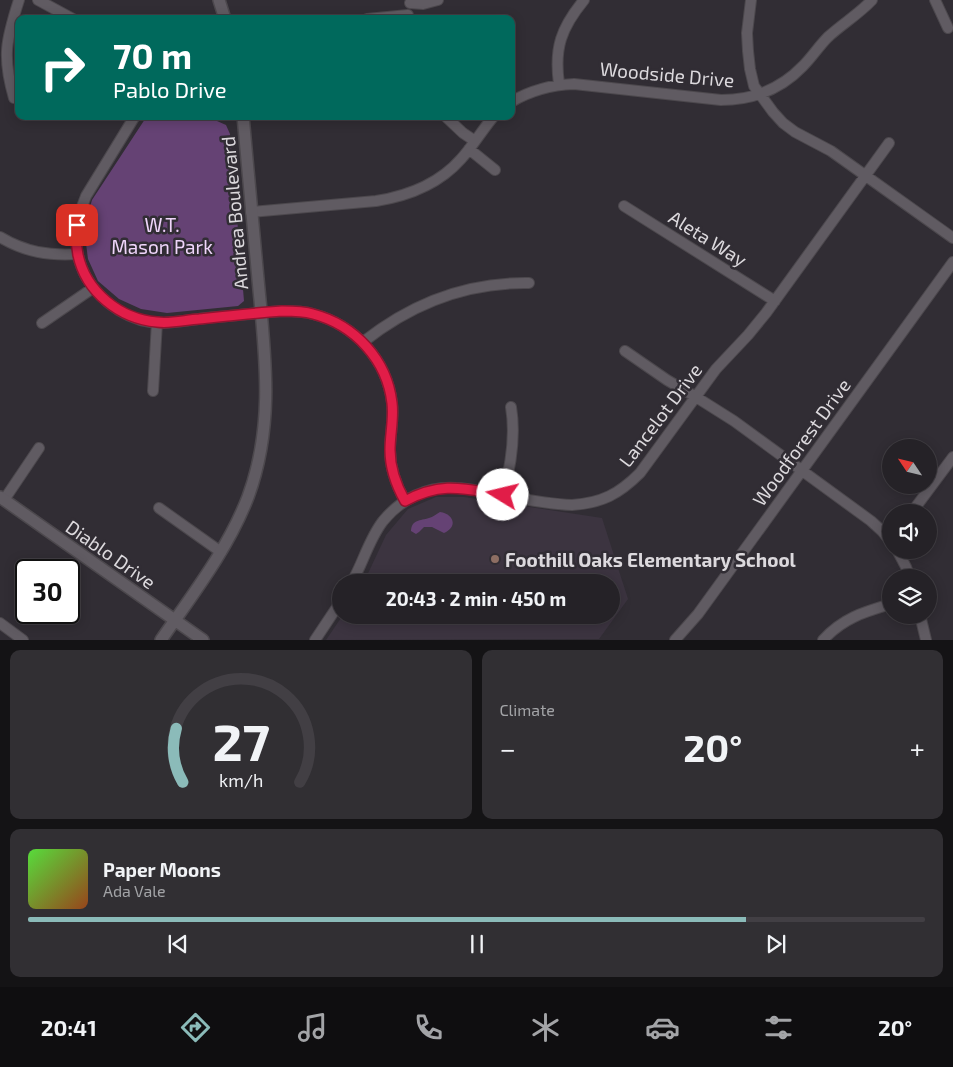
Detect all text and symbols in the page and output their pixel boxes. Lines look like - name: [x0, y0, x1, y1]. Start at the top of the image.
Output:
- text: 70 m: [113, 34, 192, 76]
- icon: right: [30, 35, 95, 100]
- street label: Woodside Drive: [599, 57, 735, 91]
- text: Pablo Drive: [113, 76, 227, 102]
- street label: Andrea Boulevard: [216, 135, 252, 291]
- pin: [56, 204, 98, 246]
- street label: Aleta Way: [665, 205, 751, 271]
- icon: arrive: [63, 211, 91, 239]
- park label: W.T. Mason Park: [111, 213, 213, 258]
- street label: Lancelot Drive: [614, 359, 706, 471]
- street label: Woodforest Drive: [747, 374, 855, 510]
- north arrow: [882, 439, 938, 494]
- map controls: [882, 439, 937, 624]
- position arrow: [476, 468, 528, 520]
- button: sound: [882, 504, 937, 559]
- street label: Diablo Drive: [62, 515, 160, 593]
- place label: Foothill Oaks Elementary School: [505, 548, 797, 572]
- marker: Foothill Oaks Elementary School: [489, 553, 501, 565]
- speed limit sign: 30: [15, 559, 80, 624]
- button: layers: [882, 569, 937, 624]
- text: 20:43 · 2 min · 450 m: [386, 587, 566, 610]
- text: Climate: [500, 700, 555, 719]
- text: 27: [212, 709, 270, 771]
- text: 20°: [683, 724, 742, 770]
- text: −: [500, 731, 516, 765]
- text: +: [910, 731, 925, 765]
- text: km/h: [219, 769, 263, 791]
- text: Paper Moons: [103, 858, 221, 881]
- text: Ada Vale: [103, 881, 166, 900]
- icon: previous: [164, 930, 192, 958]
- icon: pause: [463, 930, 491, 958]
- icon: next: [762, 930, 790, 958]
- icon: directions: [178, 1010, 213, 1045]
- icon: music: [295, 1010, 330, 1045]
- icon: phone: [411, 1010, 446, 1045]
- icon: climate: [528, 1010, 563, 1045]
- icon: car: [645, 1010, 680, 1045]
- icon: filters: [761, 1010, 796, 1045]
- text: 20:41: [41, 1014, 97, 1040]
- text: 20°: [878, 1014, 912, 1040]

